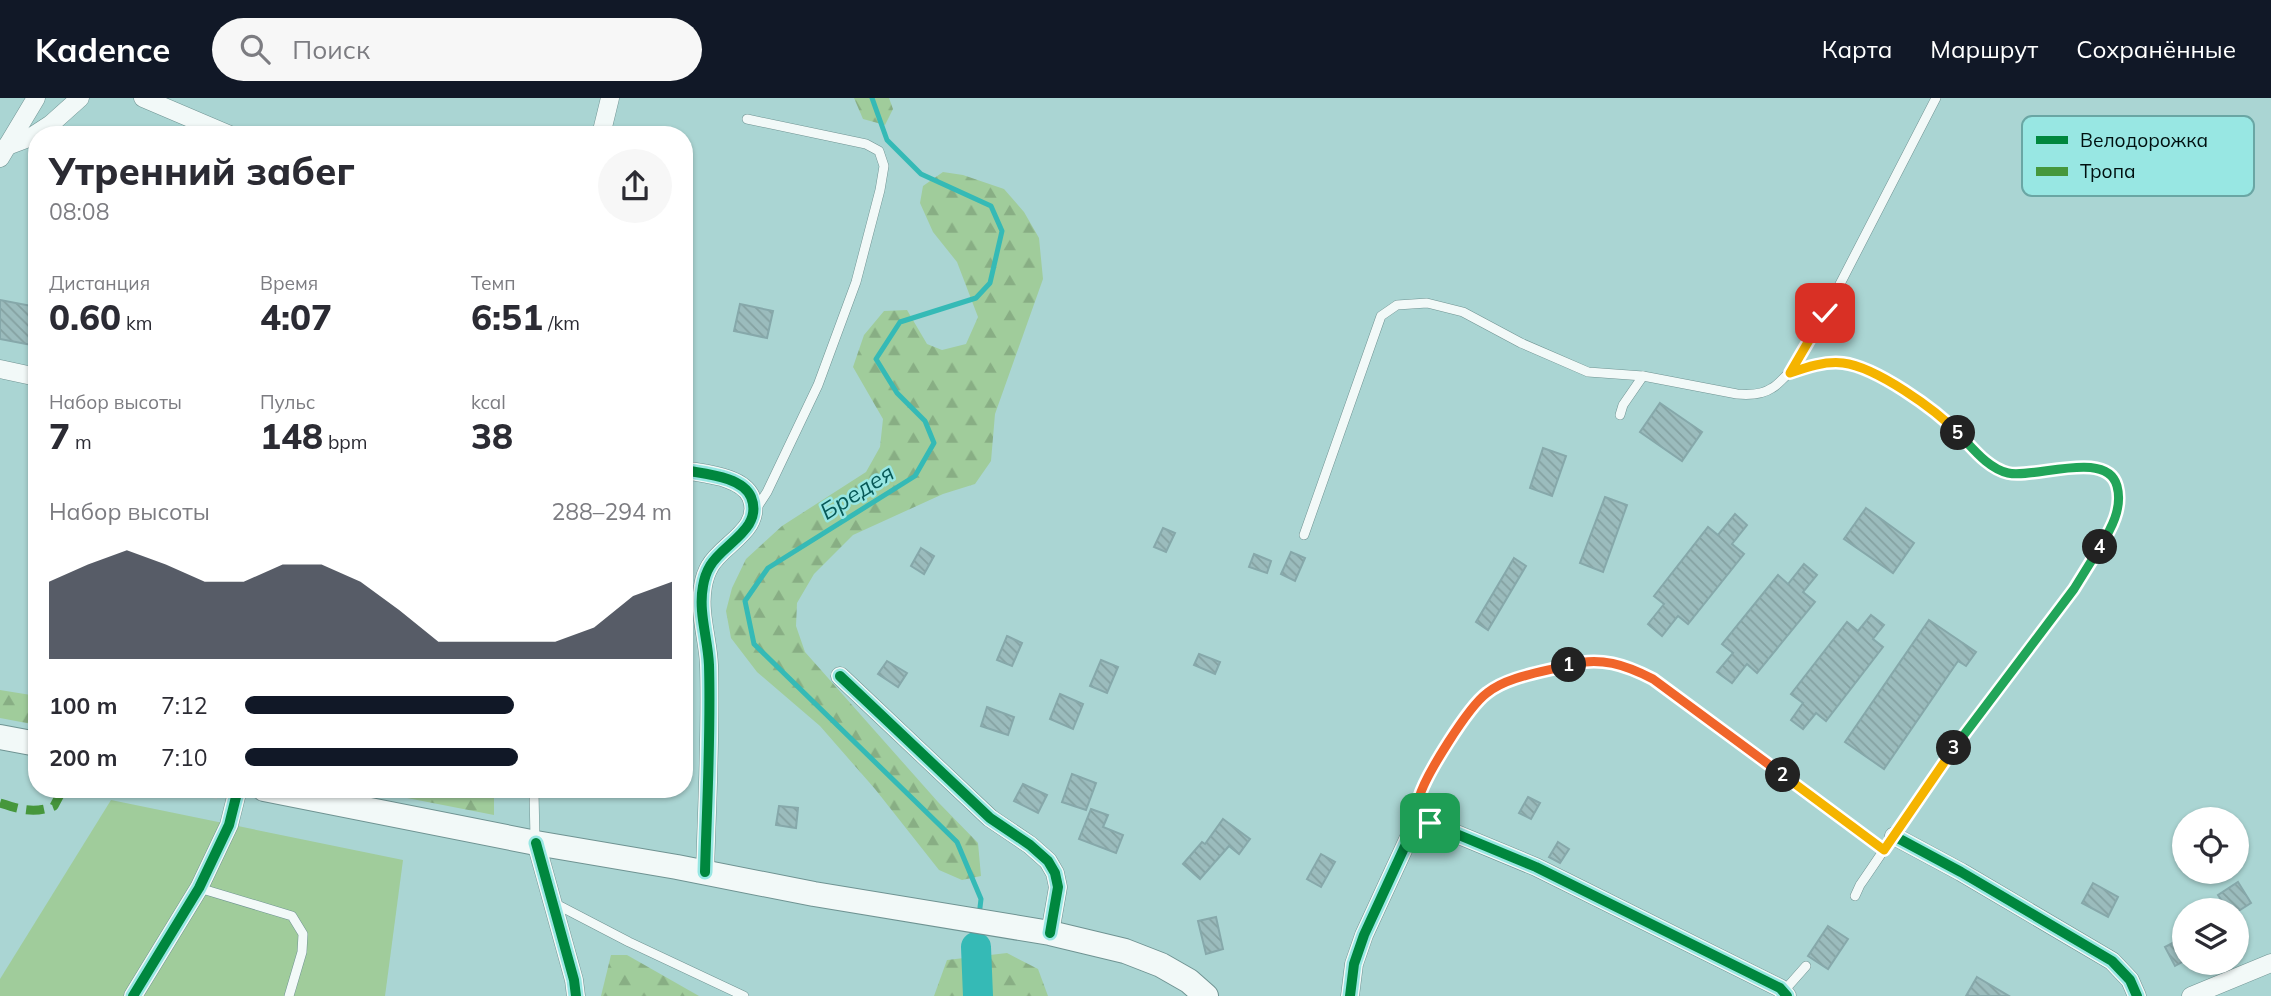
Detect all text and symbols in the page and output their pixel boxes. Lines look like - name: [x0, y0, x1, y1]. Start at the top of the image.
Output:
- search box: [212, 18, 702, 81]
- text: Kadence: [35, 29, 170, 70]
- icon: search: [236, 30, 274, 68]
- text: Поиск: [292, 33, 370, 66]
- text: Карта: [1822, 34, 1892, 64]
- text: Маршрут: [1930, 34, 2038, 64]
- text: Сохранённые: [2076, 34, 2236, 64]
- legend: [2022, 116, 2254, 196]
- text: Велодорожка: [2080, 128, 2208, 152]
- text: Утренний забег: [49, 147, 355, 195]
- button: share: [598, 149, 672, 223]
- text: Тропа: [2080, 159, 2136, 183]
- text: 08:08: [49, 197, 109, 226]
- text: Дистанция: [49, 271, 150, 295]
- text: Время: [260, 271, 318, 295]
- text: Темп: [471, 271, 516, 295]
- pin: [1795, 283, 1855, 343]
- icon: check: [1806, 294, 1844, 332]
- text: 0.60: [49, 295, 121, 339]
- text: 4:07: [260, 295, 332, 339]
- text: 6:51: [471, 295, 543, 339]
- text: km: [121, 311, 153, 335]
- text: /km: [543, 311, 580, 335]
- text: Набор высоты: [49, 390, 182, 414]
- text: Пульс: [260, 390, 315, 414]
- text: kcal: [471, 390, 506, 414]
- text: 7: [49, 414, 70, 458]
- text: 148: [260, 414, 323, 458]
- text: 38: [471, 414, 513, 458]
- pin: 5: [1940, 416, 1976, 450]
- text: 5: [1952, 420, 1963, 444]
- text: m: [70, 430, 92, 454]
- text: bpm: [323, 430, 367, 454]
- water label: Бредея: [814, 458, 899, 526]
- text: Набор высоты: [49, 497, 210, 526]
- text: 288–294 m: [551, 497, 672, 526]
- pin: 4: [2082, 530, 2118, 564]
- text: 4: [2094, 534, 2105, 558]
- pin: 1: [1552, 648, 1586, 682]
- text: 1: [1563, 652, 1574, 676]
- text: 100 m: [49, 691, 117, 720]
- text: 7:12: [161, 691, 208, 720]
- pin: 3: [1937, 730, 1972, 766]
- text: 3: [1948, 735, 1959, 759]
- text: 200 m: [49, 743, 117, 772]
- text: 7:10: [161, 743, 208, 772]
- pin: 2: [1766, 758, 1800, 792]
- text: 2: [1777, 762, 1788, 786]
- pin: [1400, 793, 1460, 853]
- icon: arrive: [1411, 804, 1449, 842]
- map controls: [2172, 807, 2249, 975]
- button: locate: [2172, 807, 2249, 884]
- button: layers: [2172, 898, 2249, 975]

